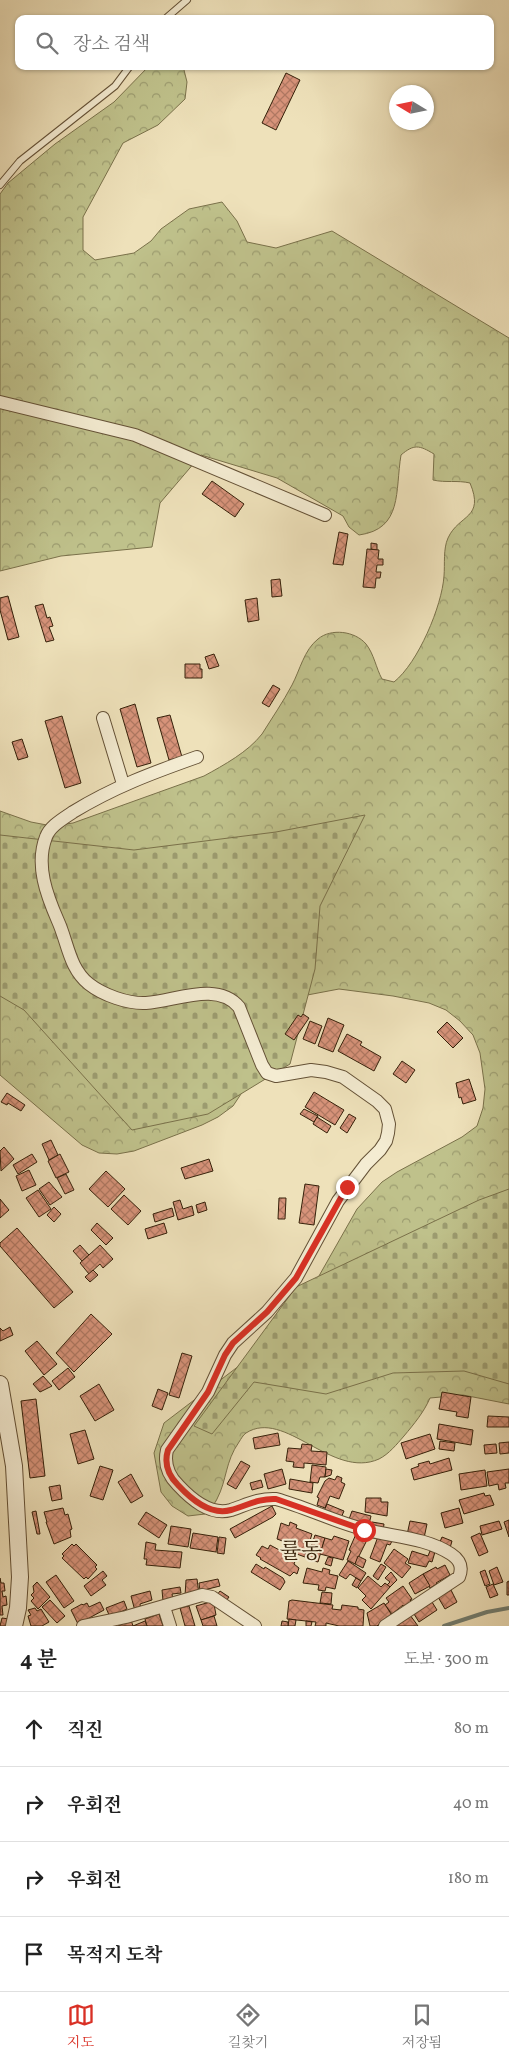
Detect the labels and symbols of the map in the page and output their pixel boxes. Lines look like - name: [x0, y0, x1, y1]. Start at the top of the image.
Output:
- north arrow: [389, 85, 434, 130]
- route end: [336, 1176, 359, 1199]
- route start: [353, 1519, 376, 1542]
- district label: 률동: [280, 1537, 322, 1568]

